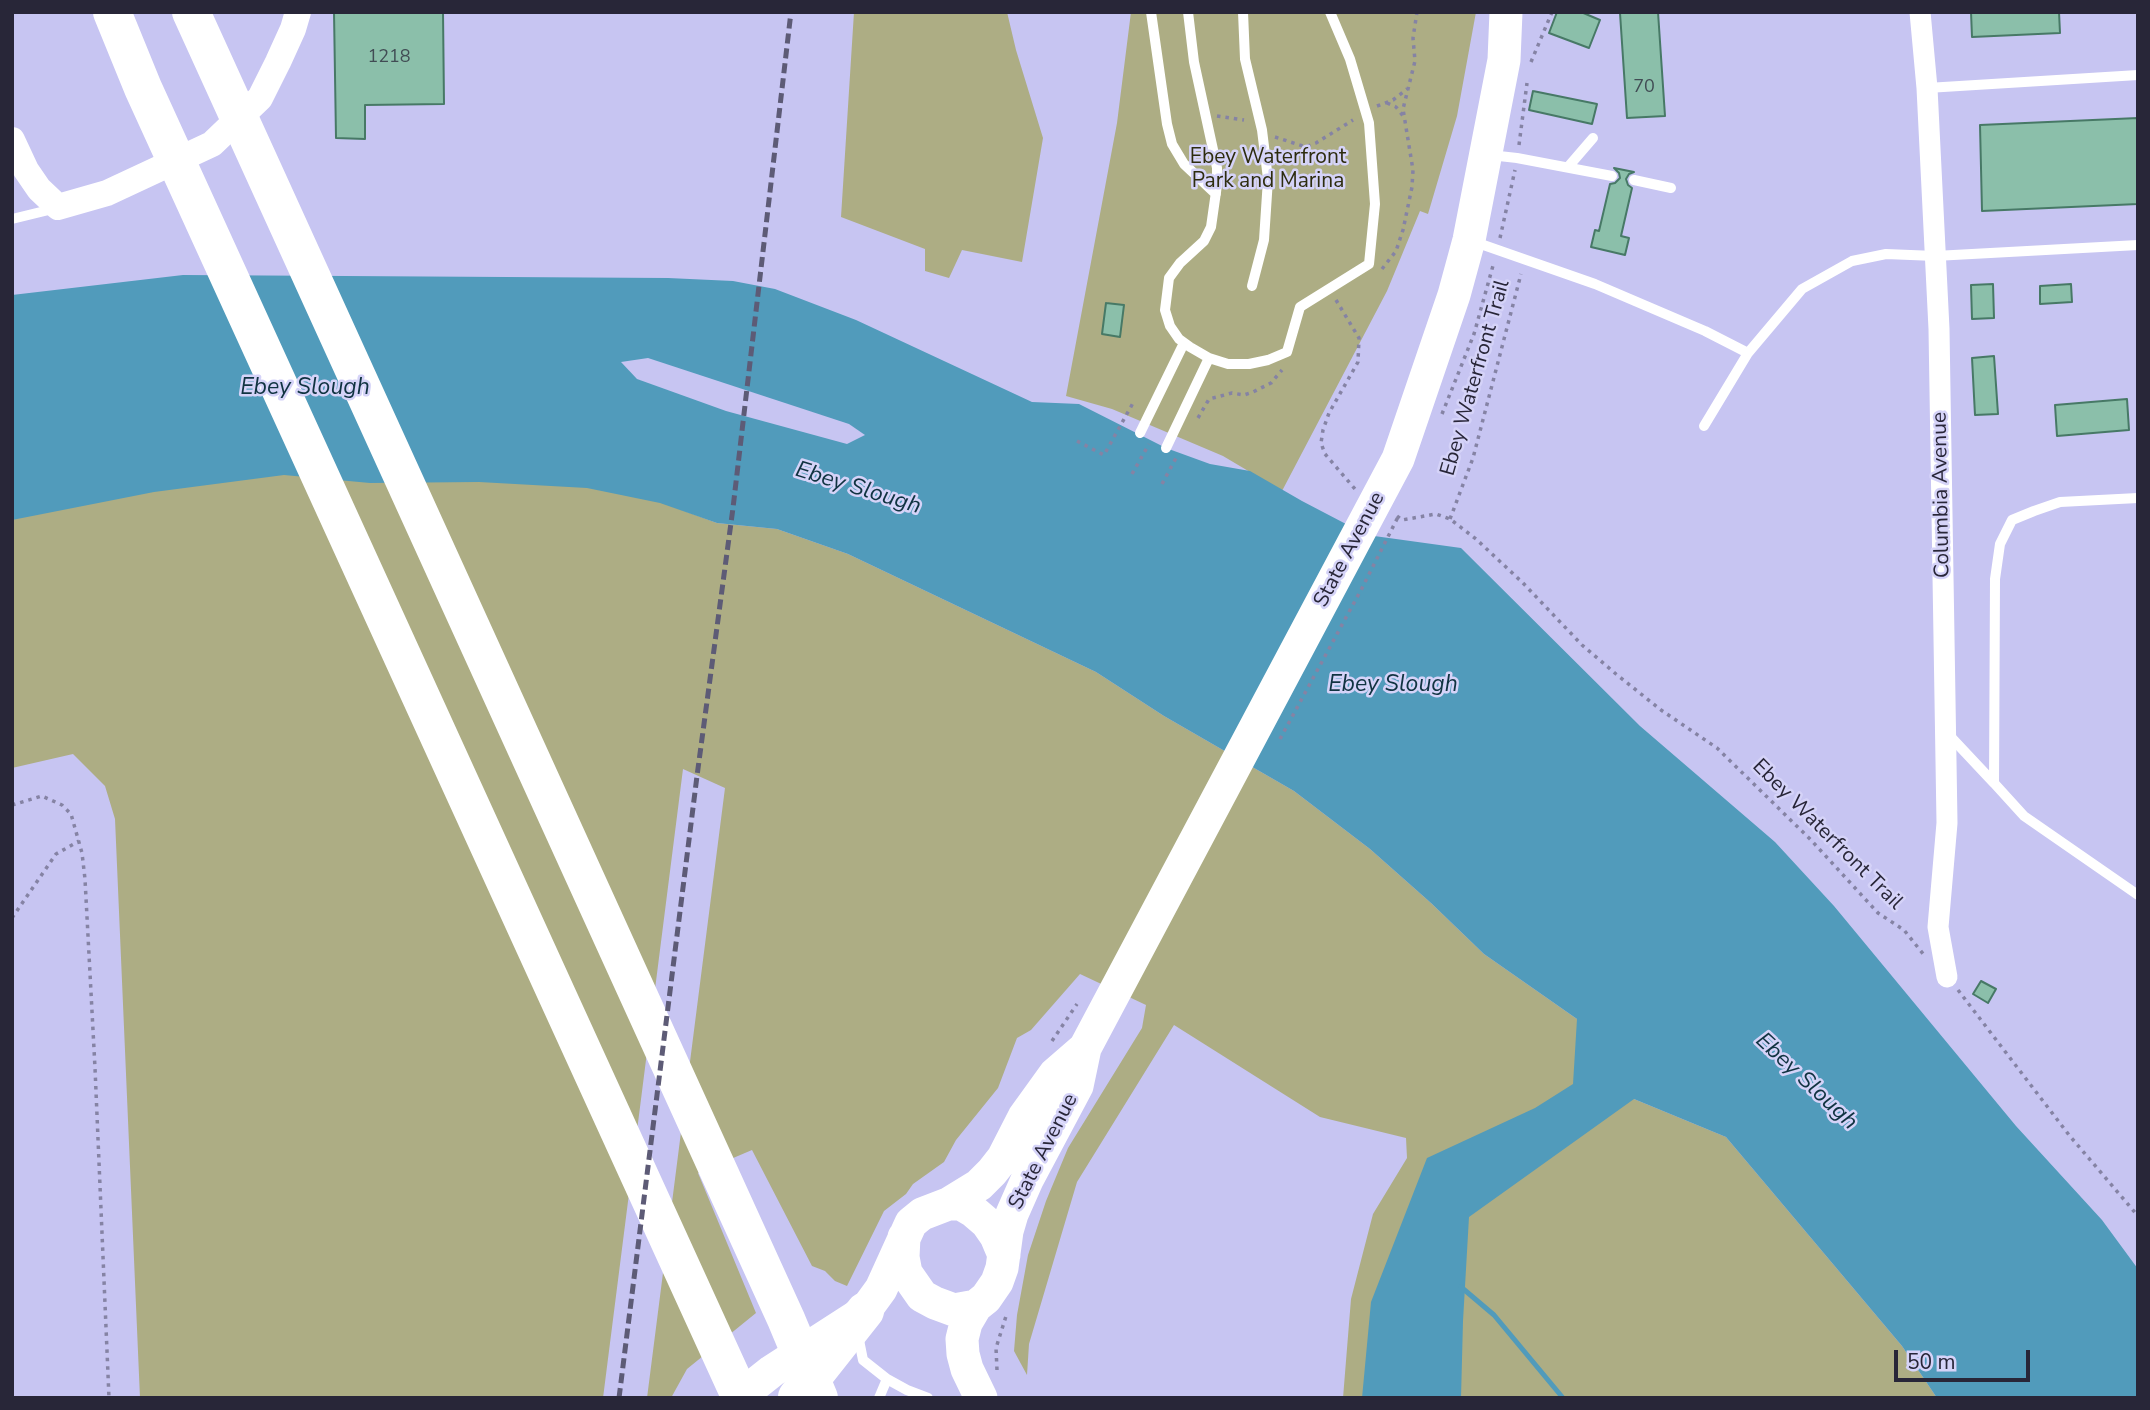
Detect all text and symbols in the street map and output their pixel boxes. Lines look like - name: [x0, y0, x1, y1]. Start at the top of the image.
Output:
- house number: 1218: [367, 47, 411, 69]
- house number: 70: [1633, 77, 1655, 99]
- park label: Ebey Waterfront Park and Marina: [1190, 145, 1346, 195]
- street label: Ebey Waterfront Trail: [1436, 277, 1516, 479]
- water label: Ebey Slough: [240, 374, 370, 402]
- street label: Columbia Avenue: [1928, 412, 1956, 578]
- water label: Ebey Slough: [792, 457, 924, 521]
- street label: State Avenue: [1309, 488, 1391, 612]
- water label: Ebey Slough: [1328, 671, 1458, 699]
- street label: Ebey Waterfront Trail: [1746, 754, 1908, 916]
- water label: Ebey Slough: [1749, 1028, 1863, 1136]
- street label: State Avenue: [1004, 1090, 1084, 1214]
- scale bar: [1898, 1336, 2035, 1380]
- text: 50 m: [1907, 1348, 1956, 1376]

